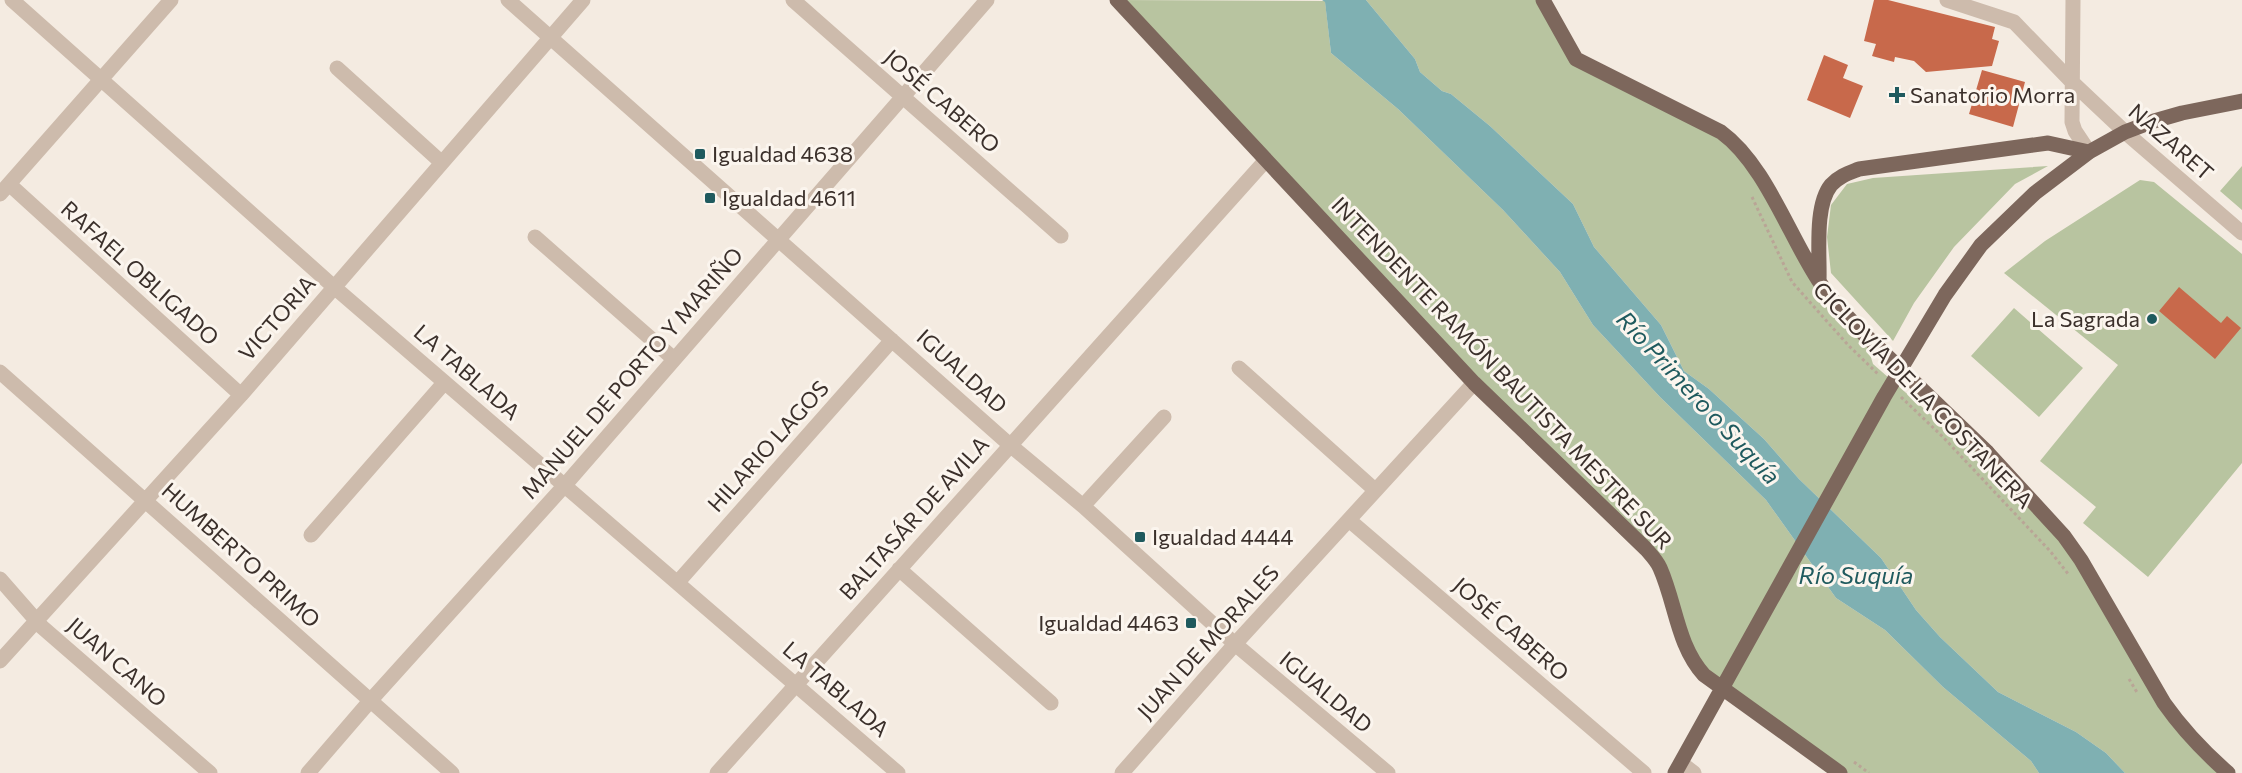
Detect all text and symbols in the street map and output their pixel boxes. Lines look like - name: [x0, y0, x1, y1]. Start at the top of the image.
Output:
- street label: JOSÉ CABERO: [879, 43, 1006, 158]
- place label: Sanatorio Morra: [1910, 81, 2075, 108]
- marker: Sanatorio Morra: [1888, 86, 1906, 104]
- street label: NAZARET: [2123, 97, 2219, 186]
- place label: Igualdad 4638: [712, 140, 853, 167]
- marker: Igualdad 4638: [693, 147, 707, 161]
- place label: Igualdad 4611: [722, 184, 856, 211]
- marker: Igualdad 4611: [703, 191, 717, 205]
- street label: INTENDENTE RAMÓN BAUTISTA MESTRE SUR: [1326, 191, 1679, 554]
- street label: RAFAEL OBLIGADO: [56, 195, 225, 351]
- street label: MANUEL DE PORTO Y MARIÑO: [515, 241, 748, 504]
- street label: VICTORIA: [232, 270, 321, 366]
- street label: CICLOVÍA DE LA COSTANERA: [1808, 276, 2039, 514]
- water label: Río Primero o Suquía: [1611, 304, 1787, 490]
- place label: La Sagrada: [2031, 305, 2140, 332]
- marker: La Sagrada: [2145, 312, 2159, 326]
- street label: LA TABLADA: [409, 318, 526, 425]
- street label: IGUALDAD: [912, 323, 1013, 418]
- street label: HILARIO LAGOS: [702, 374, 834, 517]
- street label: BALTASÁR DE AVILA: [833, 431, 994, 605]
- street label: HUMBERTO PRIMO: [157, 476, 326, 633]
- place label: Igualdad 4444: [1152, 523, 1293, 550]
- marker: Igualdad 4444: [1133, 530, 1147, 544]
- street label: JUAN DE MORALES: [1131, 559, 1284, 724]
- water label: Río Suquía: [1799, 560, 1913, 589]
- street label: JOSÉ CABERO: [1448, 571, 1575, 686]
- place label: Igualdad 4463: [1038, 609, 1179, 636]
- street label: JUAN CANO: [62, 611, 172, 712]
- marker: Igualdad 4463: [1184, 616, 1198, 630]
- street label: LA TABLADA: [778, 635, 895, 742]
- street label: IGUALDAD: [1275, 645, 1378, 738]

